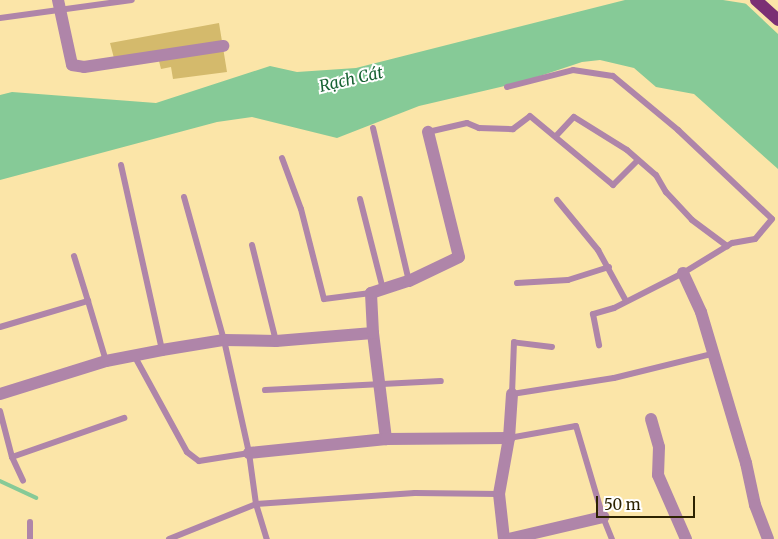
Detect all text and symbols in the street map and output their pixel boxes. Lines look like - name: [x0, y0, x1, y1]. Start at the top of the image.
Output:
- water label: Rạch Cát: [317, 62, 385, 96]
- scale bar: [598, 486, 697, 518]
- text: 50 m: [604, 495, 641, 514]

